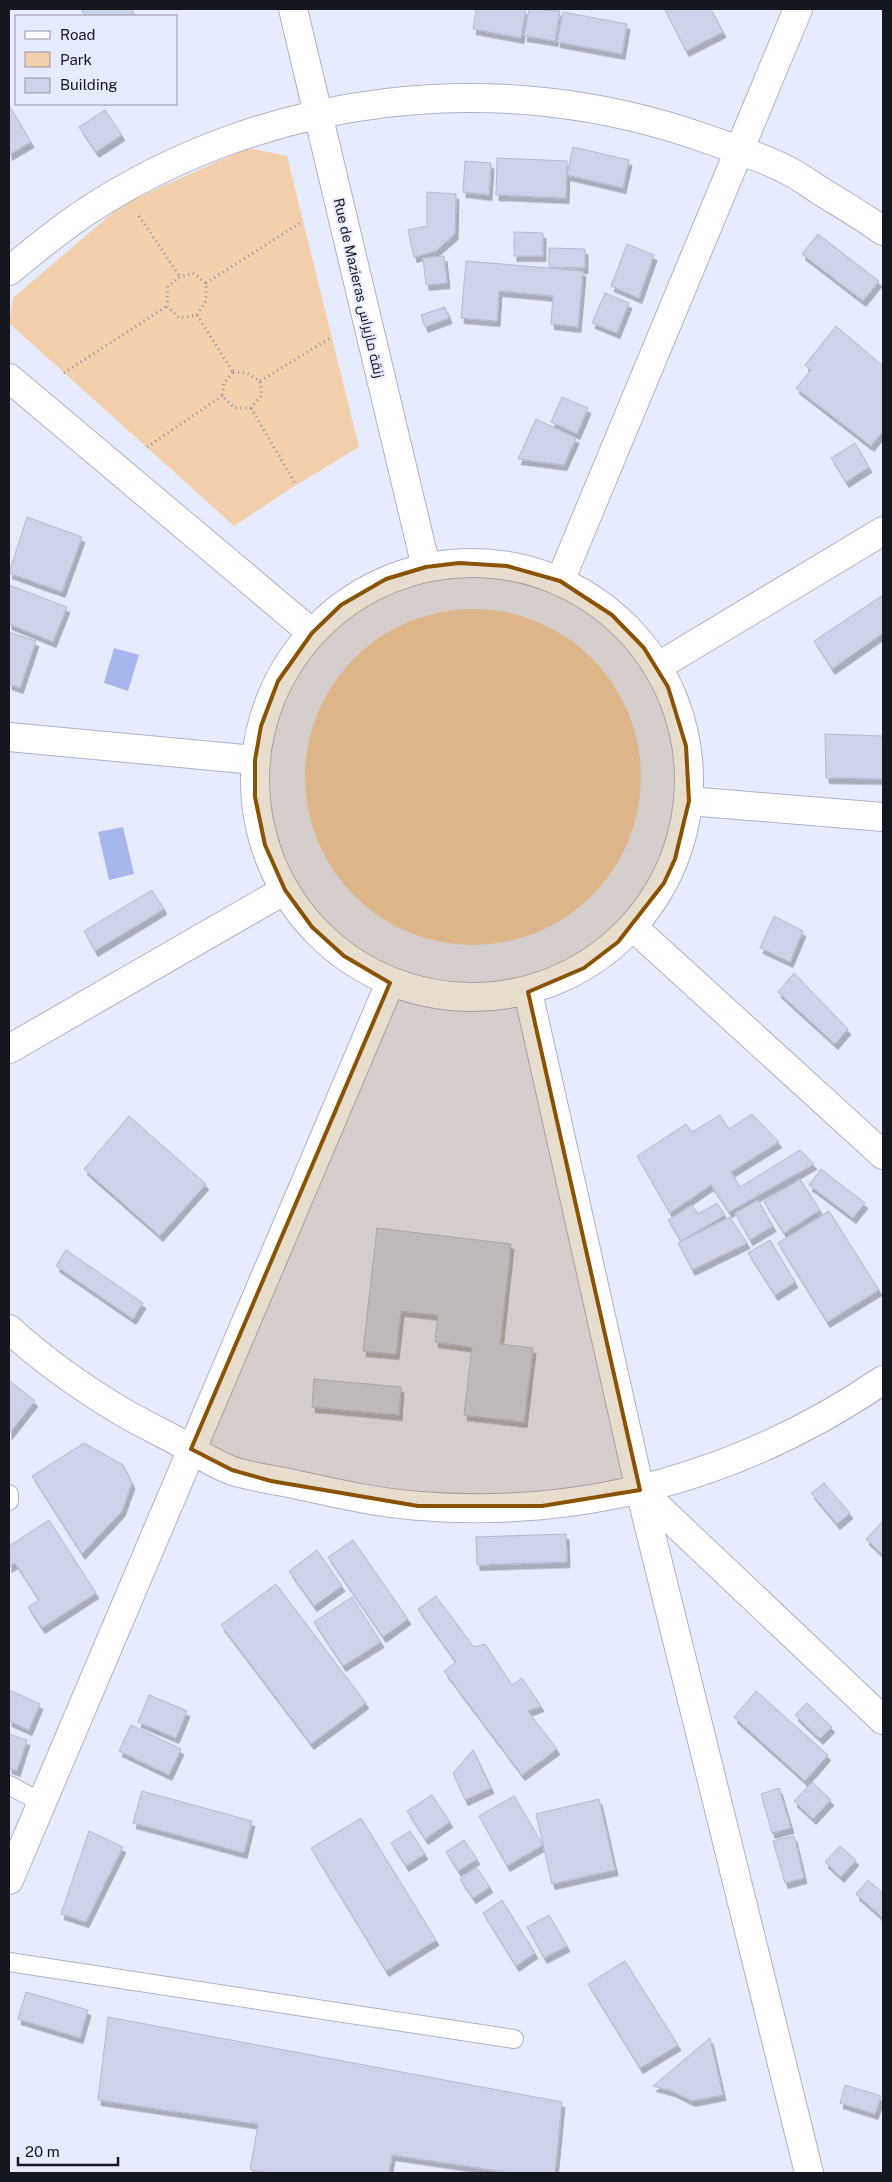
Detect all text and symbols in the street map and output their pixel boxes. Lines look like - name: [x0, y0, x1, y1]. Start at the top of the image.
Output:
- legend: [15, 15, 178, 105]
- text: Road: [60, 26, 96, 43]
- text: Park: [60, 51, 92, 68]
- text: Building: [60, 76, 118, 93]
- street label: Rue de Mazieras زنقة مازيراس: [330, 197, 388, 379]
- scale bar: [18, 2134, 118, 2166]
- text: 20 m: [25, 2143, 60, 2160]

